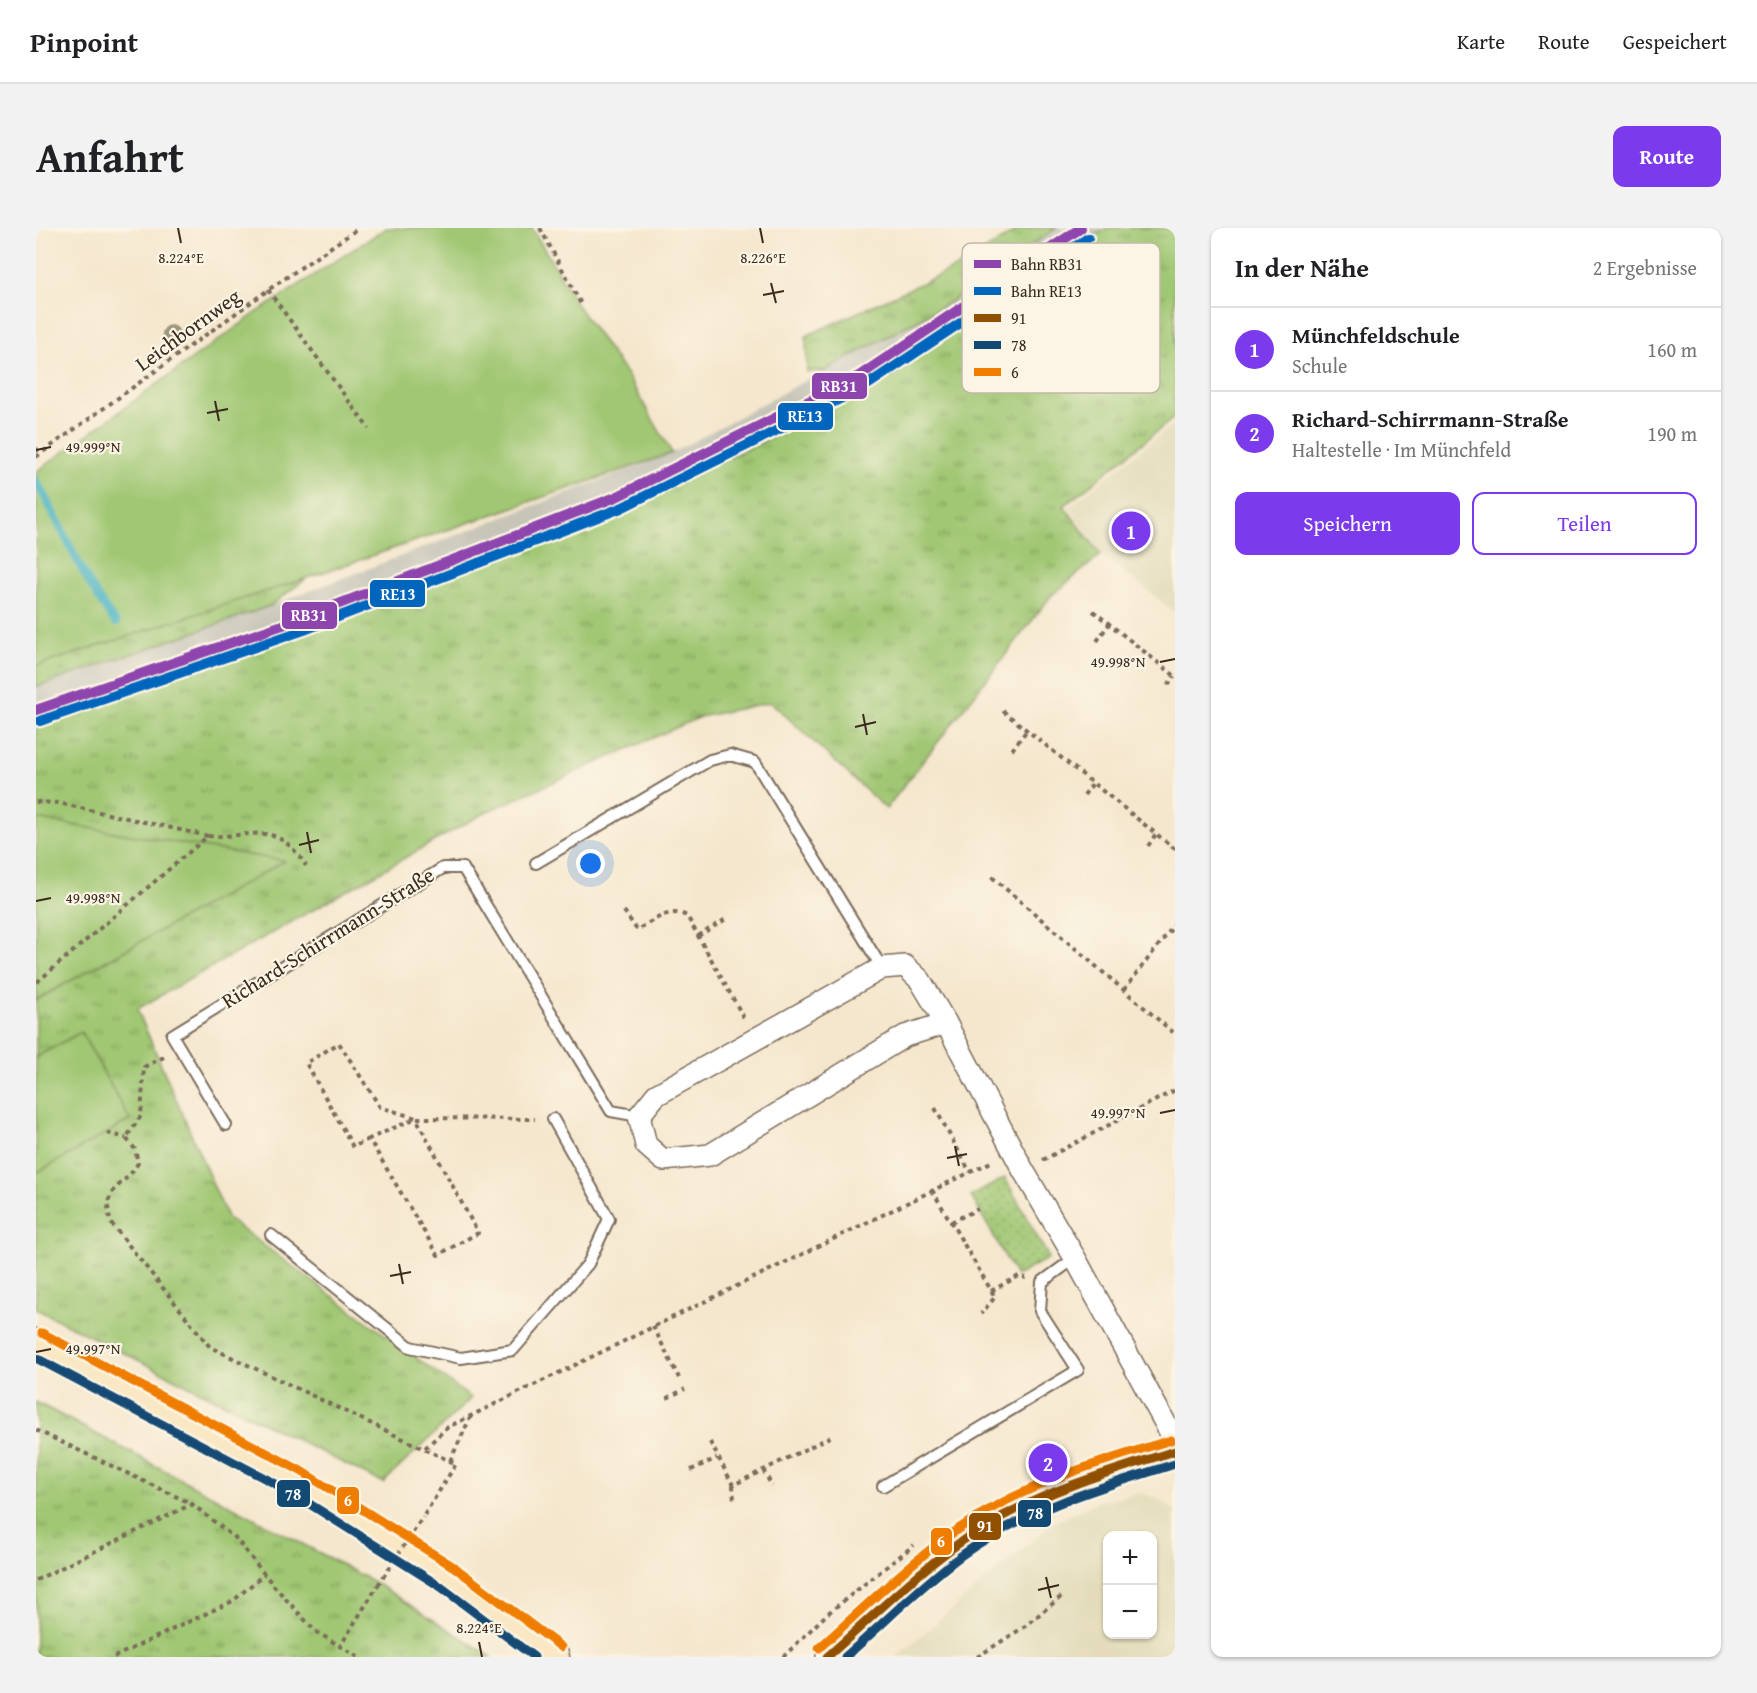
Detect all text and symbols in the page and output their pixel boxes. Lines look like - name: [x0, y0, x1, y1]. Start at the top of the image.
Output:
- text: Pinpoint: [30, 21, 138, 62]
- text: Karte: [1457, 26, 1505, 57]
- text: Route: [1538, 26, 1590, 57]
- text: Gespeichert: [1623, 26, 1727, 57]
- text: Anfahrt: [36, 126, 184, 187]
- button: Route: [1613, 126, 1721, 187]
- legend: [962, 243, 1160, 393]
- text: 8.224°E: [158, 247, 204, 268]
- text: 8.226°E: [740, 247, 786, 268]
- text: In der Nähe: [1235, 248, 1369, 287]
- text: Bahn RB31: [1011, 252, 1083, 276]
- text: 2 Ergebnisse: [1593, 253, 1697, 282]
- text: Bahn RE13: [1011, 279, 1082, 303]
- street label: Leichbornweg: [129, 280, 247, 378]
- text: 91: [1011, 306, 1026, 330]
- text: Münchfeldschule: [1292, 319, 1460, 351]
- text: 78: [1011, 333, 1027, 357]
- text: 1: [1249, 335, 1260, 364]
- text: 160 m: [1647, 335, 1697, 364]
- text: Schule: [1292, 351, 1347, 380]
- text: 6: [1011, 360, 1019, 384]
- line badge: RB31: [811, 372, 868, 400]
- text: RB31: [821, 374, 857, 398]
- line badge: RE13: [777, 402, 834, 431]
- text: Richard-Schirrmann-Straße: [1292, 403, 1569, 435]
- text: RE13: [787, 404, 823, 428]
- text: 2: [1249, 419, 1260, 448]
- text: 190 m: [1647, 419, 1697, 448]
- text: Haltestelle · Im Münchfeld: [1292, 435, 1511, 464]
- text: 49.999°N: [66, 436, 121, 457]
- button: Speichern: [1235, 492, 1460, 555]
- button: Teilen: [1472, 492, 1697, 555]
- pin: 1: [1112, 508, 1150, 554]
- line badge: RE13: [369, 579, 426, 608]
- text: RE13: [380, 582, 416, 606]
- line badge: RB31: [281, 601, 338, 630]
- text: RB31: [291, 603, 327, 627]
- text: 49.998°N: [1091, 651, 1146, 672]
- your location: [576, 849, 605, 878]
- street label: Richard-Schirrmann-Straße: [215, 859, 440, 1016]
- text: 49.998°N: [66, 887, 121, 908]
- text: 49.997°N: [1091, 1102, 1146, 1123]
- text: 49.997°N: [66, 1338, 121, 1359]
- pin: 2: [1028, 1440, 1068, 1486]
- line badge: 78: [276, 1479, 311, 1508]
- text: 78: [285, 1482, 301, 1506]
- line badge: 6: [336, 1486, 360, 1515]
- text: 6: [344, 1488, 352, 1512]
- line badge: 78: [1017, 1499, 1052, 1528]
- text: 78: [1027, 1501, 1043, 1525]
- line badge: 91: [968, 1512, 1002, 1541]
- text: 91: [977, 1514, 993, 1538]
- line badge: 6: [930, 1527, 953, 1556]
- text: 6: [937, 1529, 945, 1553]
- map controls: [1103, 1531, 1157, 1639]
- button: +: [1103, 1531, 1157, 1585]
- button: −: [1103, 1585, 1157, 1639]
- text: 8.224°E: [456, 1617, 502, 1638]

